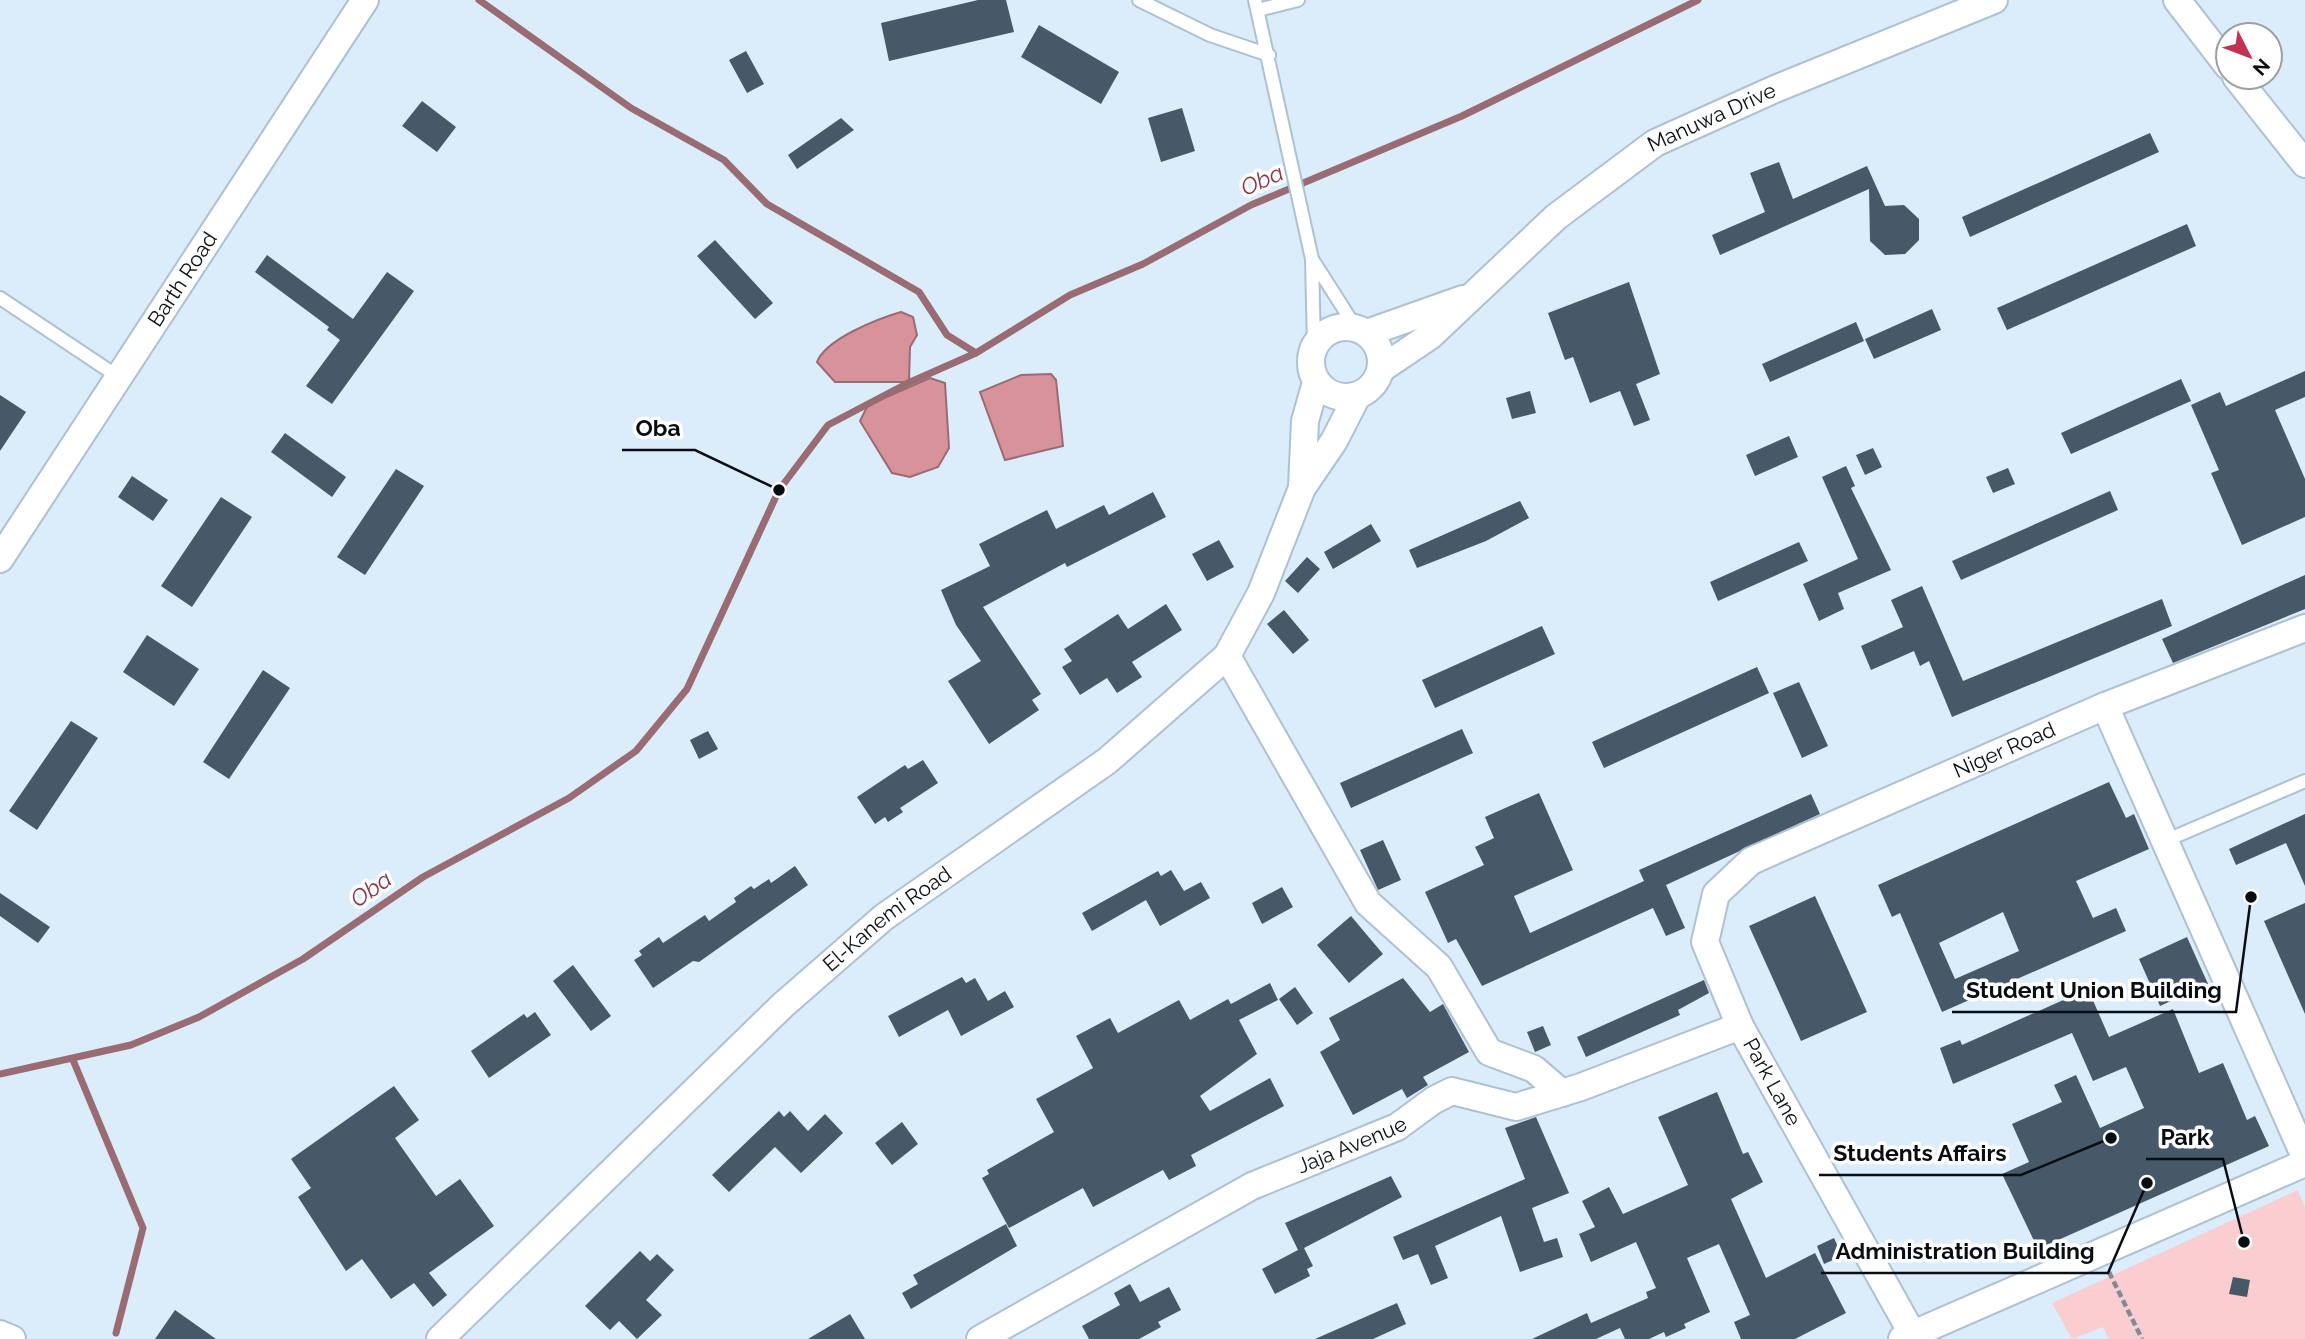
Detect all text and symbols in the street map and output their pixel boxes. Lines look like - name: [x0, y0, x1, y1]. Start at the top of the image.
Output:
- north arrow: [2214, 21, 2284, 91]
- text: N: [2249, 55, 2275, 80]
- street label: Manuwa Drive: [1643, 77, 1780, 157]
- water label: Oba: [1236, 158, 1288, 201]
- street label: Barth Road: [142, 227, 222, 331]
- callout: Oba: [622, 406, 695, 450]
- text: Oba: [635, 414, 681, 441]
- street label: Niger Road: [1949, 716, 2059, 783]
- street label: El-Kanemi Road: [818, 861, 956, 977]
- water label: Oba: [345, 865, 397, 912]
- callout: Student Union Building: [1952, 968, 2236, 1012]
- text: Student Union Building: [1966, 976, 2222, 1003]
- street label: Park Lane: [1738, 1033, 1807, 1130]
- street label: Jaja Avenue: [1293, 1111, 1412, 1178]
- callout: Park: [2146, 1115, 2223, 1159]
- text: Park: [2160, 1123, 2210, 1150]
- callout: Students Affairs: [1819, 1131, 2021, 1175]
- text: Students Affairs: [1833, 1139, 2007, 1166]
- callout: Administration Building: [1821, 1229, 2108, 1273]
- text: Administration Building: [1835, 1237, 2095, 1264]

